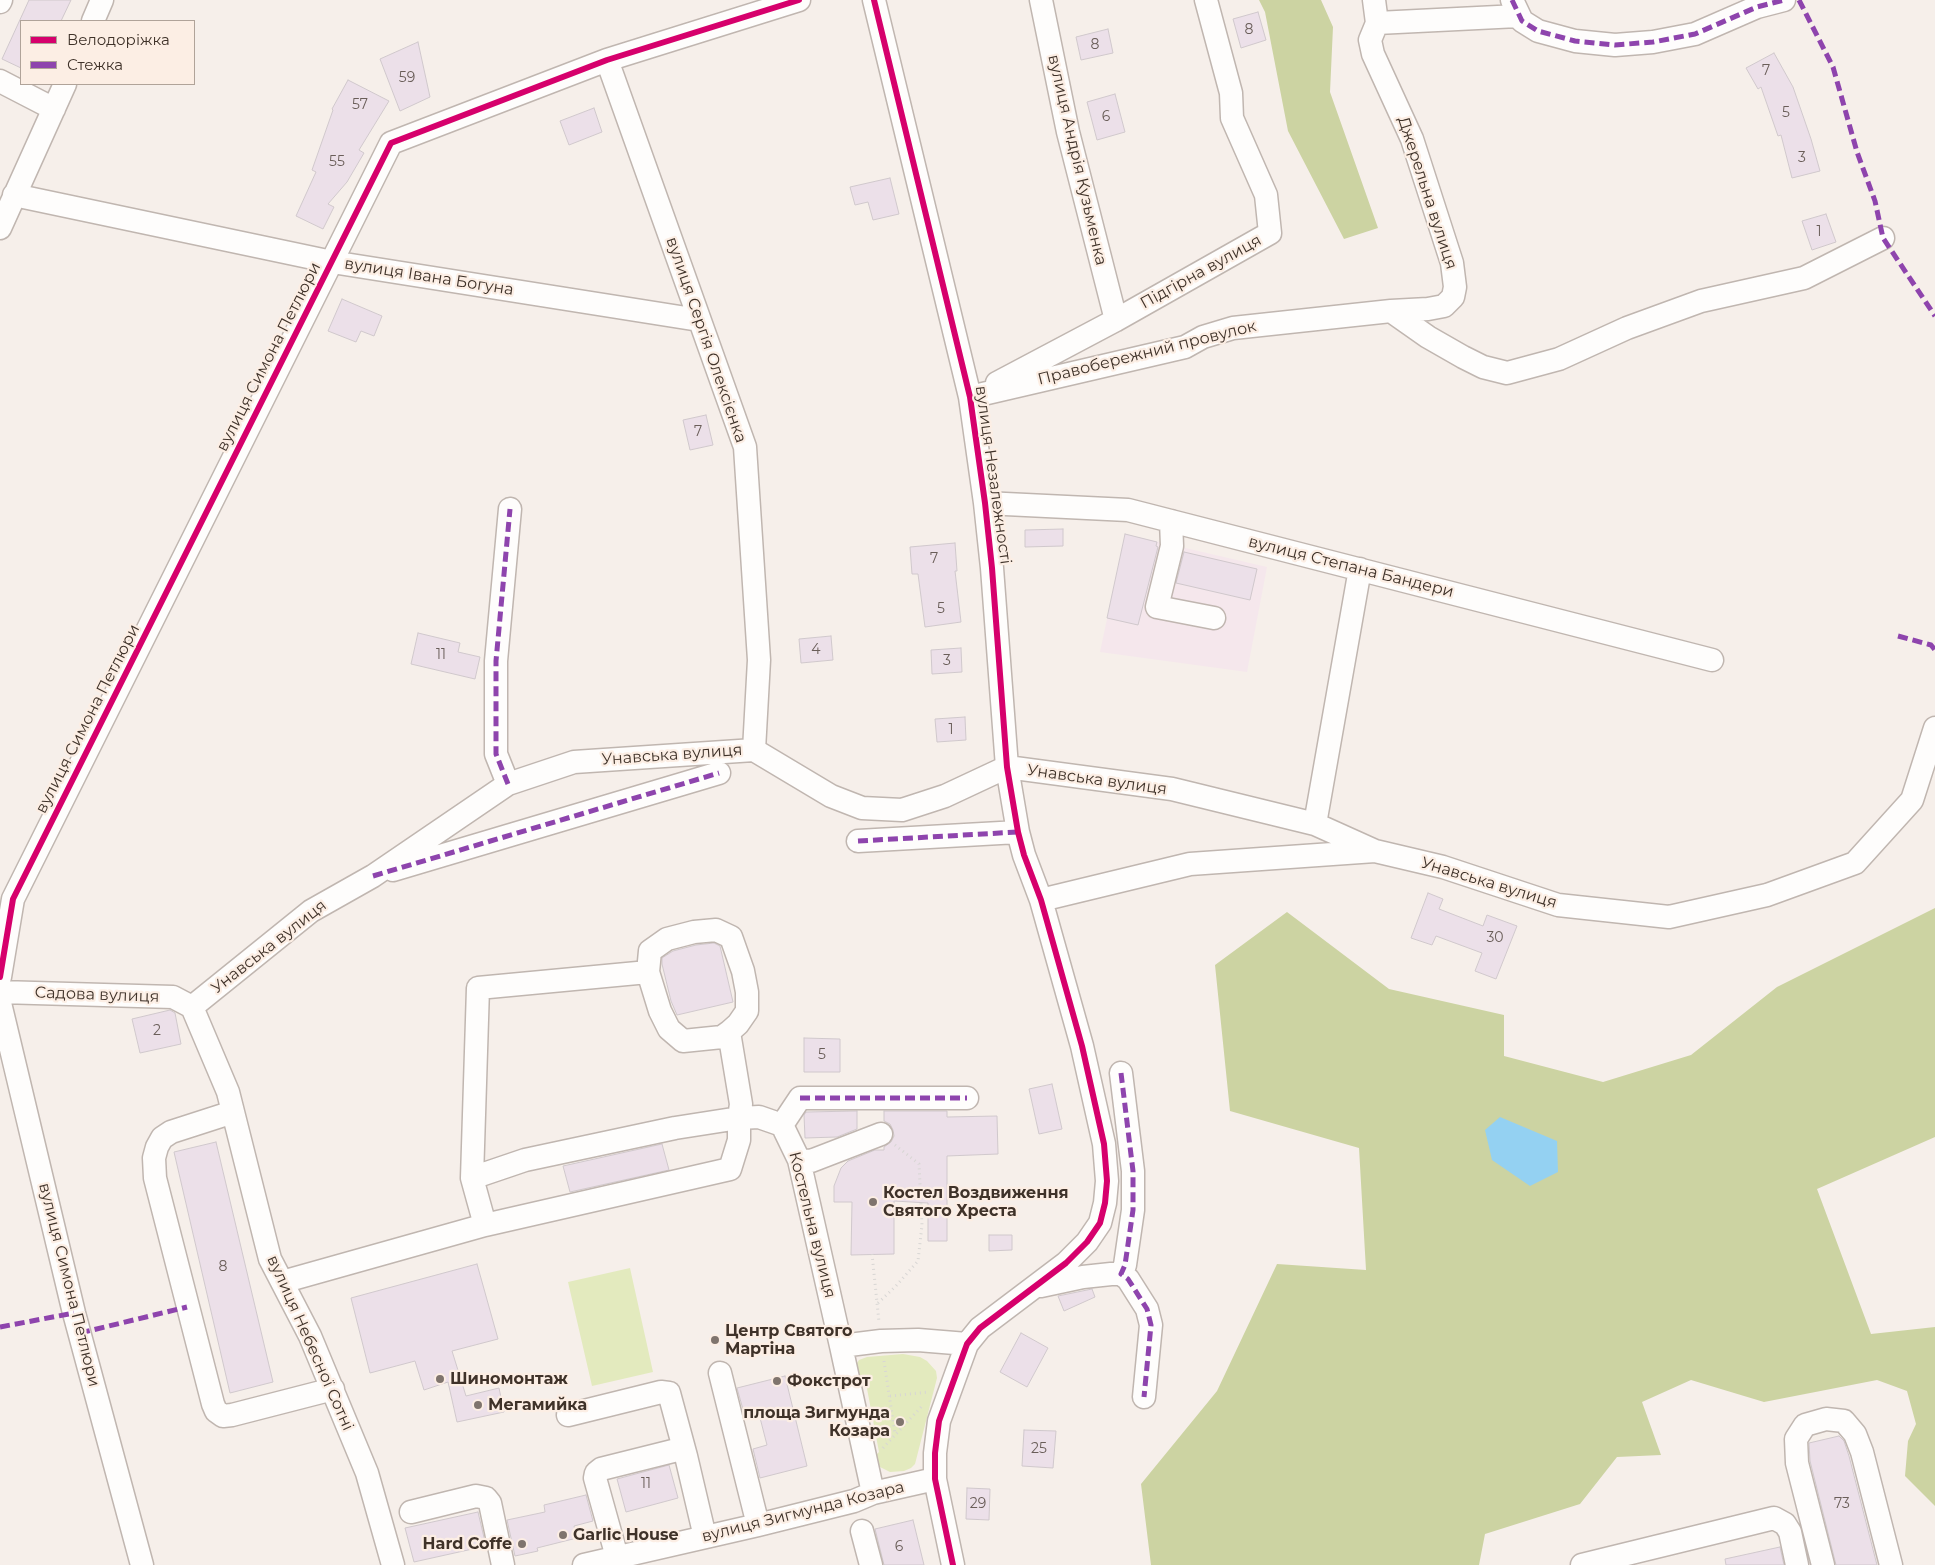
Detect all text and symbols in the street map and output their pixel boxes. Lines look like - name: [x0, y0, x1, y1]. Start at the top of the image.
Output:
- legend: [20, 20, 195, 85]
- house number: 8: [1245, 22, 1253, 38]
- text: Велодоріжка: [67, 30, 170, 49]
- house number: 8: [1091, 37, 1099, 53]
- street label: вулиця Андрія Кузьменка: [1043, 53, 1111, 267]
- text: Стежка: [67, 55, 123, 74]
- house number: 7: [1762, 63, 1770, 79]
- house number: 59: [399, 70, 415, 86]
- house number: 57: [352, 97, 368, 113]
- house number: 5: [1782, 105, 1790, 121]
- house number: 6: [1102, 109, 1110, 125]
- street label: Джерельна вулиця: [1393, 114, 1461, 272]
- house number: 3: [1798, 150, 1806, 166]
- house number: 55: [329, 154, 345, 170]
- house number: 1: [1816, 224, 1822, 240]
- street label: Підгірна вулиця: [1137, 231, 1265, 313]
- street label: вулиця Сергія Олексієнка: [662, 235, 750, 445]
- street label: вулиця Івана Богуна: [343, 254, 515, 300]
- street label: вулиця Симона Петлюри: [213, 259, 325, 455]
- street label: Правобережний провулок: [1036, 317, 1258, 389]
- street label: вулиця Незалежності: [971, 385, 1015, 565]
- house number: 7: [694, 424, 702, 440]
- street label: вулиця Степана Бандери: [1246, 532, 1456, 602]
- house number: 7: [930, 551, 938, 567]
- house number: 5: [937, 601, 945, 617]
- street label: вулиця Симона Петлюри: [32, 621, 144, 817]
- house number: 4: [811, 642, 821, 658]
- house number: 11: [436, 647, 446, 663]
- house number: 3: [943, 653, 951, 669]
- house number: 1: [948, 722, 954, 738]
- street label: Унавська вулиця: [601, 741, 743, 769]
- street label: Унавська вулиця: [1026, 761, 1168, 799]
- street label: Унавська вулиця: [1419, 853, 1559, 913]
- street label: Унавська вулиця: [208, 896, 330, 998]
- house number: 30: [1486, 930, 1504, 946]
- street label: Садова вулиця: [34, 983, 160, 1007]
- house number: 2: [153, 1023, 161, 1039]
- house number: 5: [818, 1047, 826, 1063]
- street label: Костельна вулиця: [785, 1150, 839, 1300]
- street label: вулиця Симона Петлюри: [34, 1181, 104, 1389]
- place label: Костел Воздвиження Святого Хреста: [883, 1183, 1069, 1221]
- marker: Костел Воздвиження Святого Хреста: [867, 1196, 879, 1208]
- street label: вулиця Небесної Сотні: [263, 1252, 357, 1434]
- house number: 8: [219, 1259, 227, 1275]
- place label: Центр Святого Мартіна: [725, 1321, 853, 1359]
- marker: Центр Святого Мартіна: [709, 1334, 721, 1346]
- place label: Шиномонтаж: [450, 1369, 568, 1389]
- place label: Фокстрот: [787, 1371, 871, 1391]
- marker: Шиномонтаж: [434, 1373, 446, 1385]
- marker: Фокстрот: [771, 1375, 783, 1387]
- place label: Мегамийка: [488, 1395, 587, 1415]
- marker: Мегамийка: [472, 1399, 484, 1411]
- place label: площа Зигмунда Козара: [743, 1403, 890, 1441]
- marker: площа Зигмунда Козара: [894, 1416, 906, 1428]
- house number: 25: [1031, 1441, 1047, 1457]
- house number: 11: [641, 1476, 651, 1492]
- street label: вулиця Зигмунда Козара: [700, 1478, 906, 1546]
- house number: 29: [970, 1496, 986, 1512]
- house number: 73: [1834, 1496, 1850, 1512]
- place label: Garlic House: [573, 1525, 679, 1545]
- marker: Garlic House: [557, 1529, 569, 1541]
- place label: Hard Coffe: [423, 1534, 512, 1554]
- marker: Hard Coffe: [516, 1538, 528, 1550]
- house number: 6: [895, 1539, 903, 1555]

